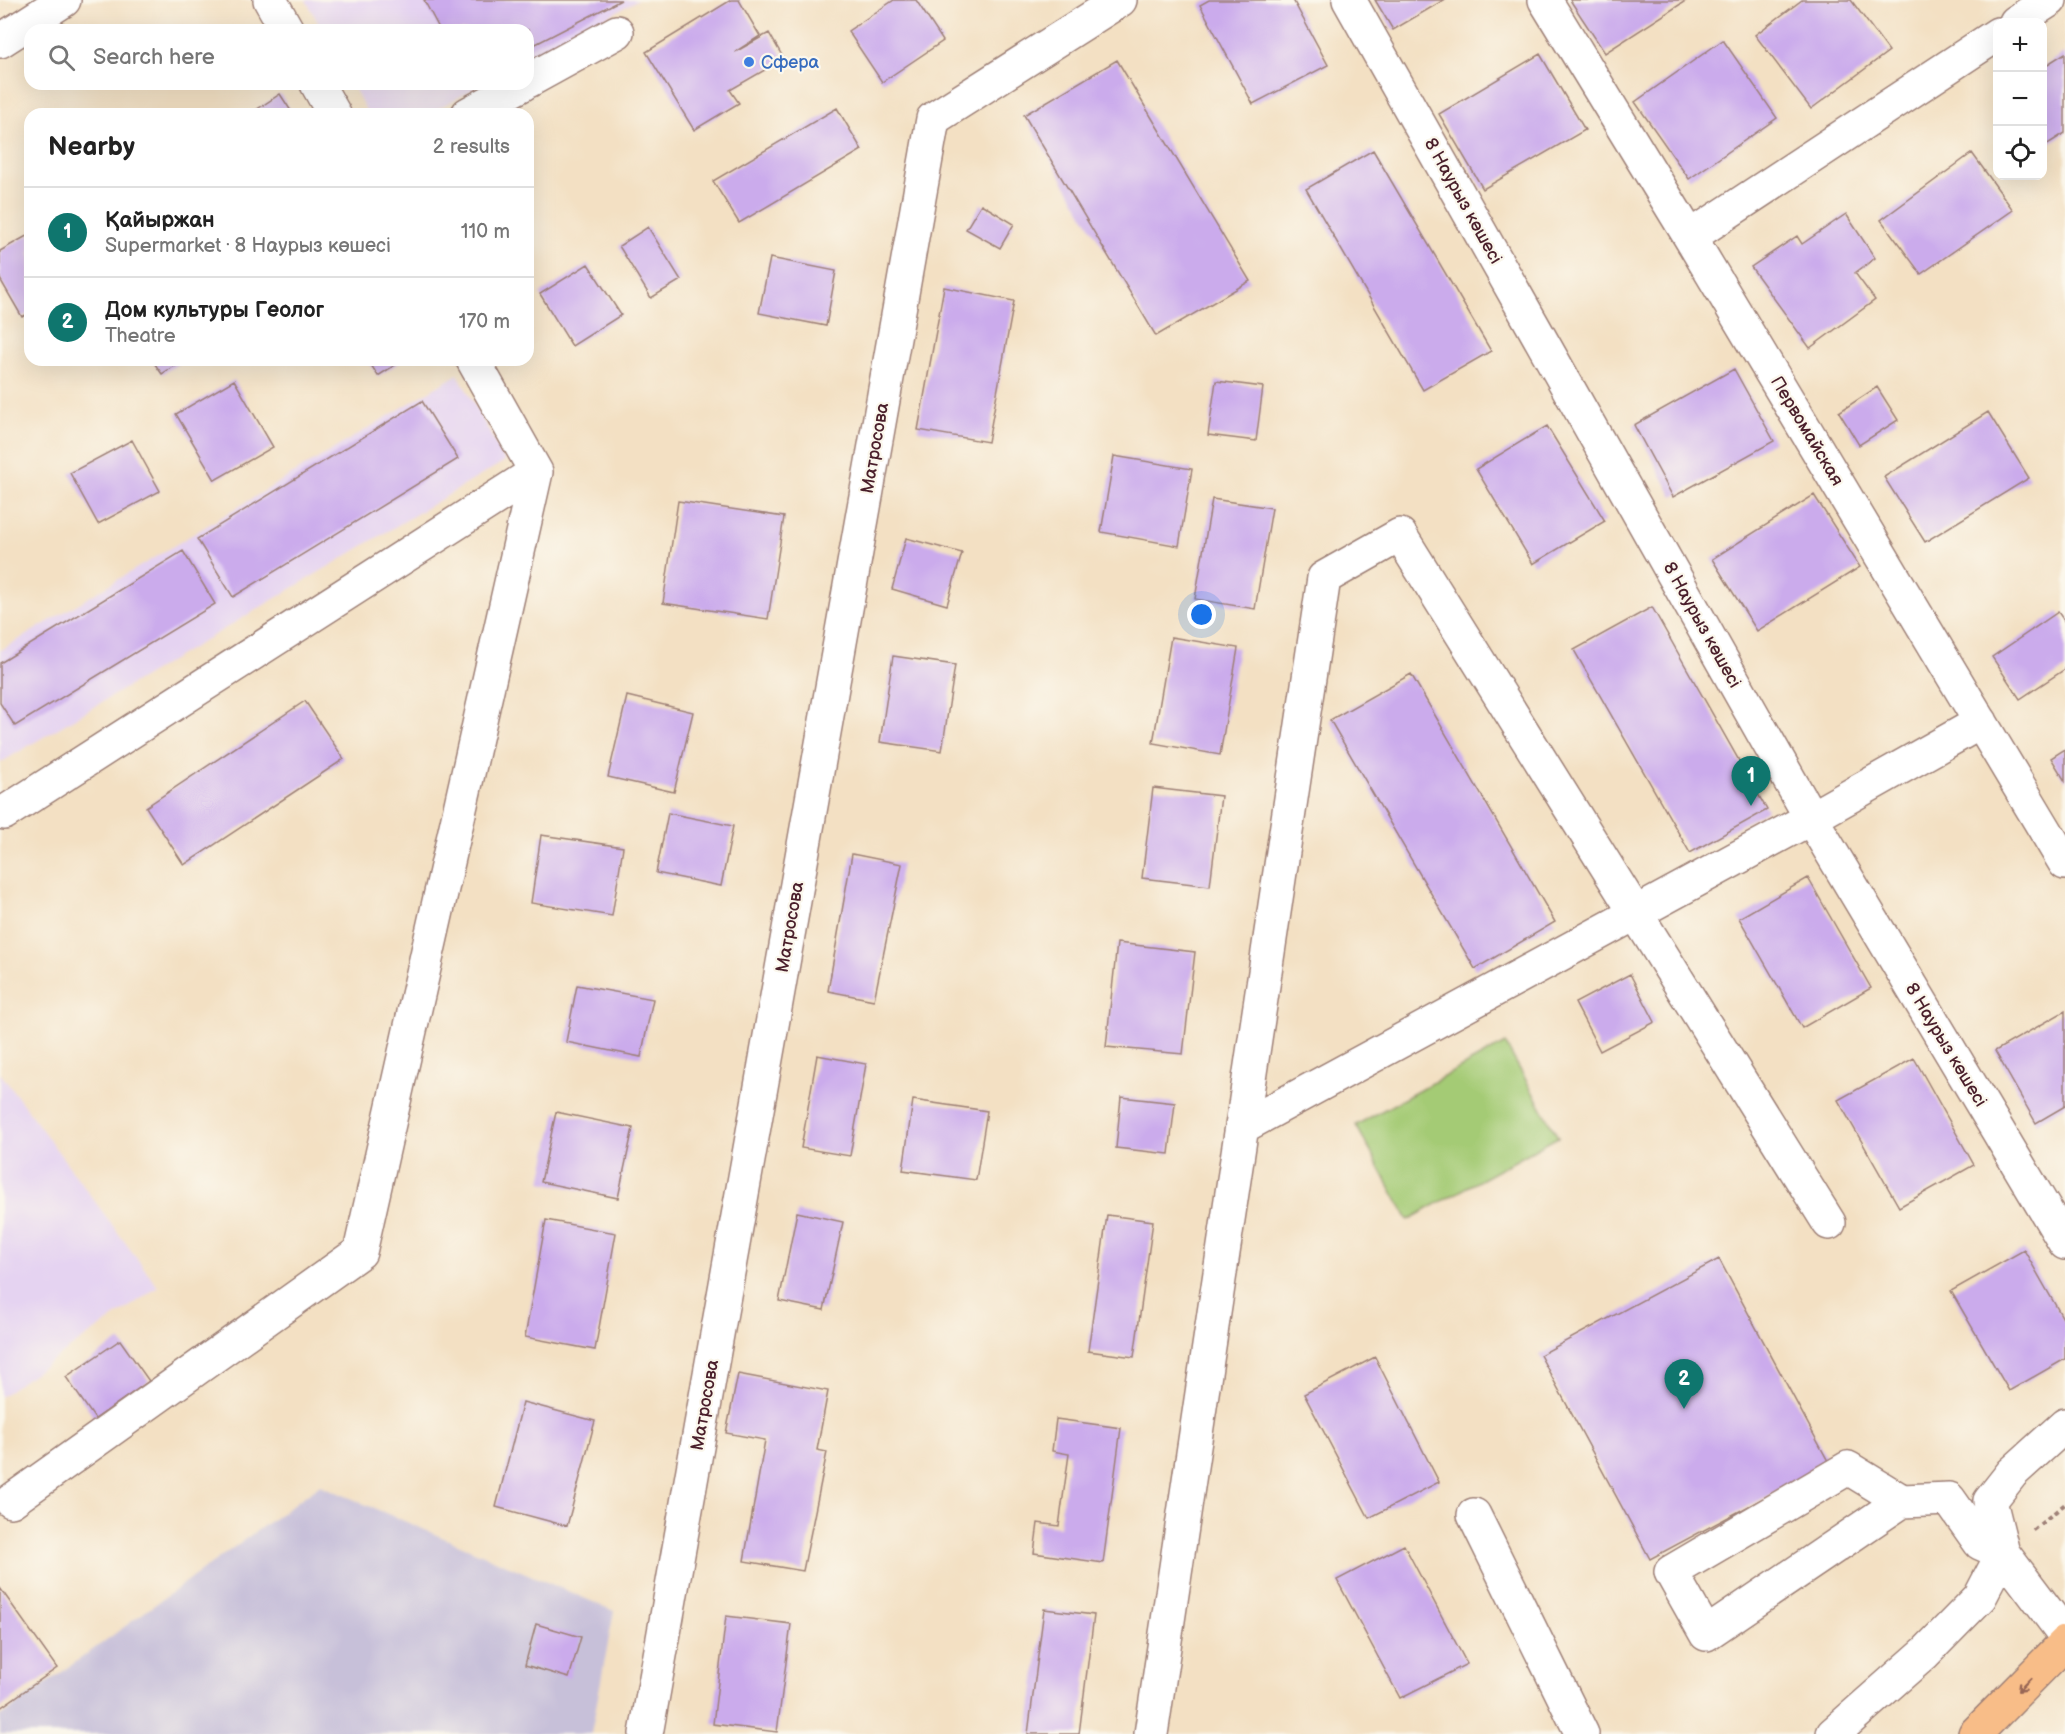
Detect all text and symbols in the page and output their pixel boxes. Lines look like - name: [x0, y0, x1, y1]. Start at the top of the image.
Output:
- map controls: [1993, 18, 2047, 180]
- button: +: [1993, 18, 2047, 72]
- search box: [24, 24, 534, 90]
- icon: search: [45, 41, 78, 74]
- text: Search here: [93, 44, 215, 71]
- place label: Сфера: [761, 52, 819, 73]
- marker: Сфера: [742, 55, 756, 69]
- button: −: [1993, 72, 2047, 126]
- button: locate: [1993, 126, 2047, 180]
- text: Nearby: [48, 132, 135, 163]
- street label: 8 Наурыз көшесі: [1420, 134, 1506, 268]
- text: 2 results: [433, 135, 510, 159]
- text: Қайыржан: [105, 207, 215, 234]
- text: 1: [63, 220, 72, 244]
- text: 110 m: [461, 220, 510, 244]
- text: Supermarket · 8 Наурыз көшесі: [105, 234, 391, 258]
- text: Дом культуры Геолог: [105, 297, 324, 324]
- text: 2: [62, 310, 73, 334]
- text: 170 m: [459, 310, 510, 334]
- text: Theatre: [105, 324, 176, 348]
- street label: Первомайская: [1766, 372, 1848, 490]
- street label: Матросова: [857, 401, 893, 495]
- street label: 8 Наурыз көшесі: [1659, 558, 1745, 692]
- your location: [1187, 600, 1216, 629]
- pin: 1: [1732, 756, 1770, 806]
- street label: Матросова: [772, 880, 808, 974]
- street label: 8 Наурыз көшесі: [1901, 979, 1991, 1111]
- street label: Матросова: [687, 1358, 723, 1452]
- pin: 2: [1664, 1360, 1704, 1409]
- one-way arrow: [2016, 1677, 2031, 1692]

